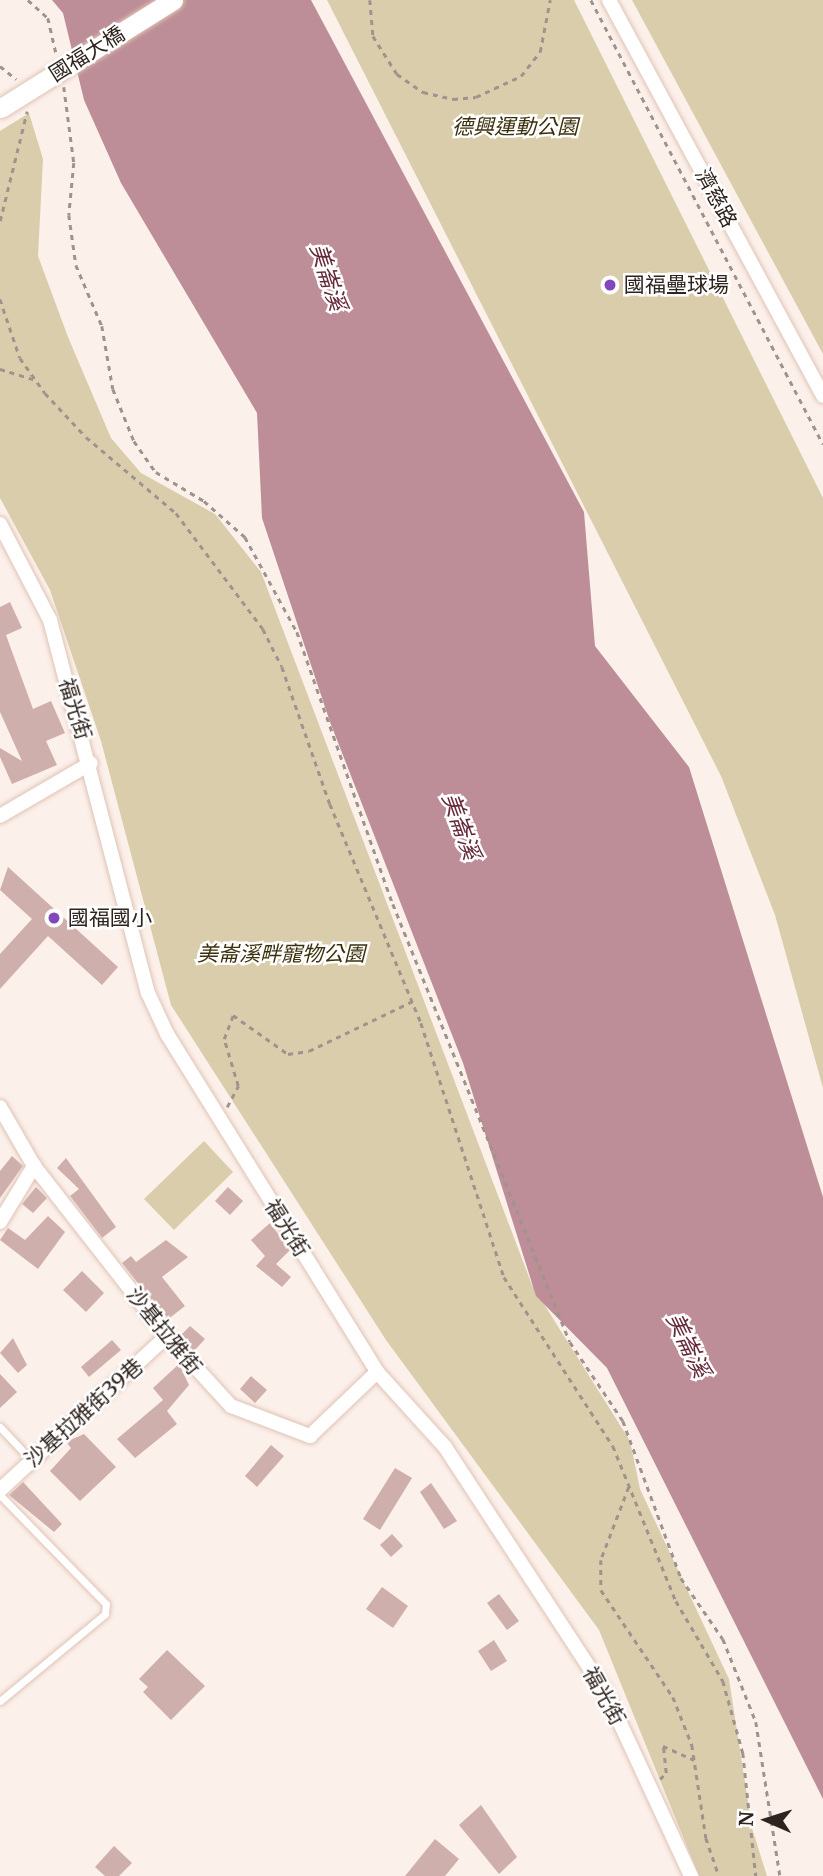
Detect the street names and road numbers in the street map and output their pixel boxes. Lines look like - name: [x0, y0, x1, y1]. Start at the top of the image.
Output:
- street label: 國福大橋: [45, 21, 129, 87]
- street label: 濟慈路: [690, 164, 742, 232]
- street label: 福光街: [54, 675, 96, 743]
- street label: 福光街: [260, 1195, 314, 1261]
- street label: 沙基拉雅街: [121, 1282, 207, 1380]
- street label: 沙基拉雅街39巷: [20, 1353, 148, 1473]
- street label: 福光街: [578, 1662, 630, 1730]

